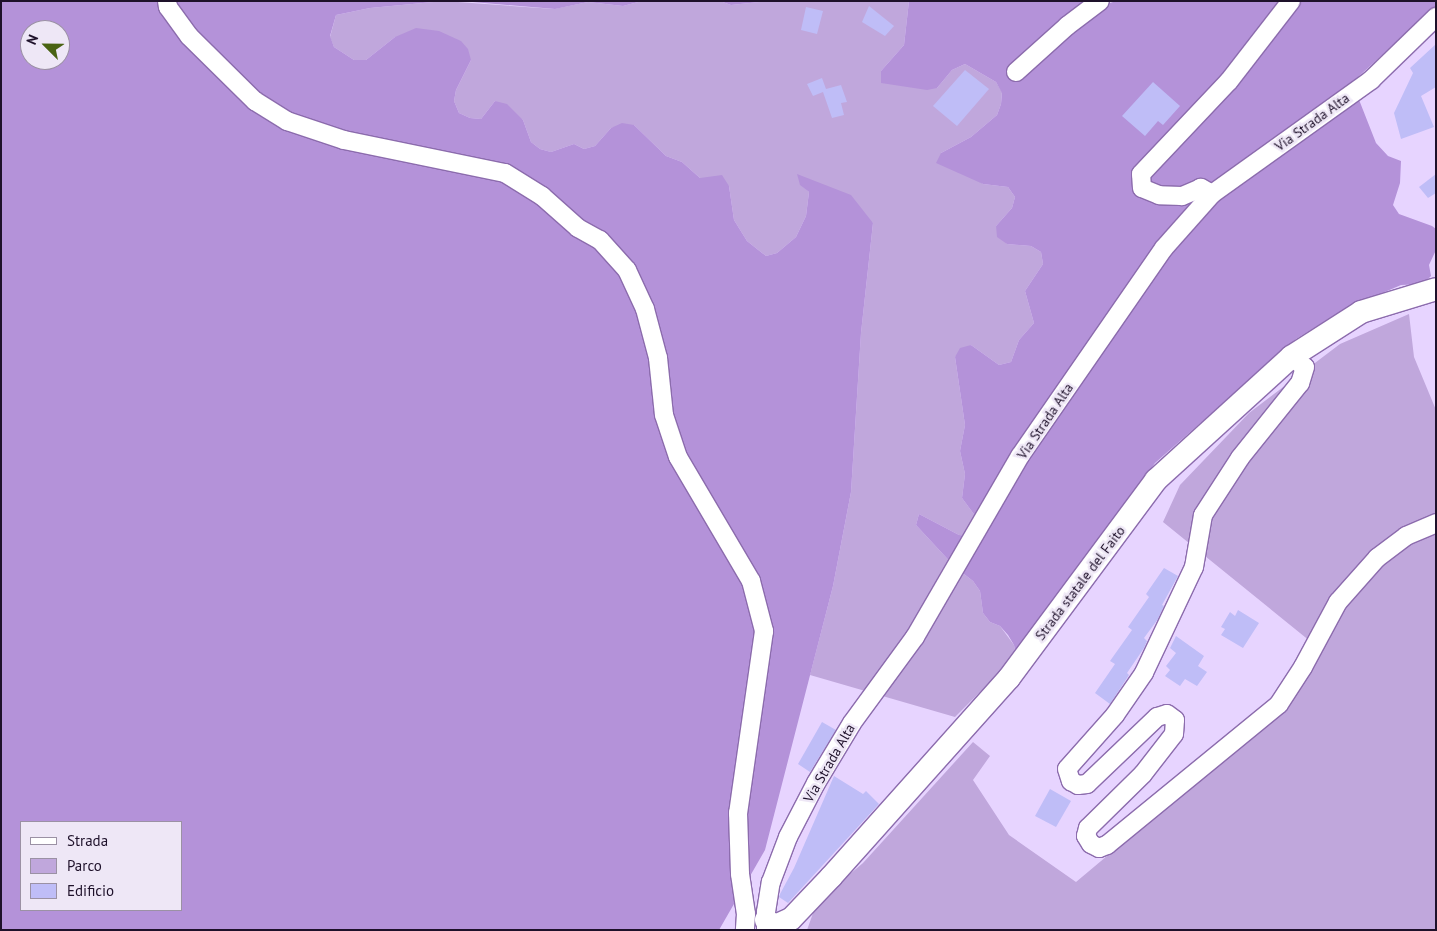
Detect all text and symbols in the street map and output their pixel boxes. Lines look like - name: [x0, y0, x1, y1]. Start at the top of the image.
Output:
- north arrow: [20, 20, 70, 70]
- text: N: [22, 32, 42, 47]
- street label: Via Strada Alta: [1271, 89, 1353, 155]
- street label: Via Strada Alta: [1013, 380, 1077, 462]
- street label: Strada statale del Faito: [1032, 523, 1128, 643]
- street label: Via Strada Alta: [800, 720, 858, 806]
- legend: [20, 821, 182, 911]
- text: Strada: [67, 831, 108, 850]
- text: Parco: [67, 856, 102, 875]
- text: Edificio: [67, 881, 114, 900]

